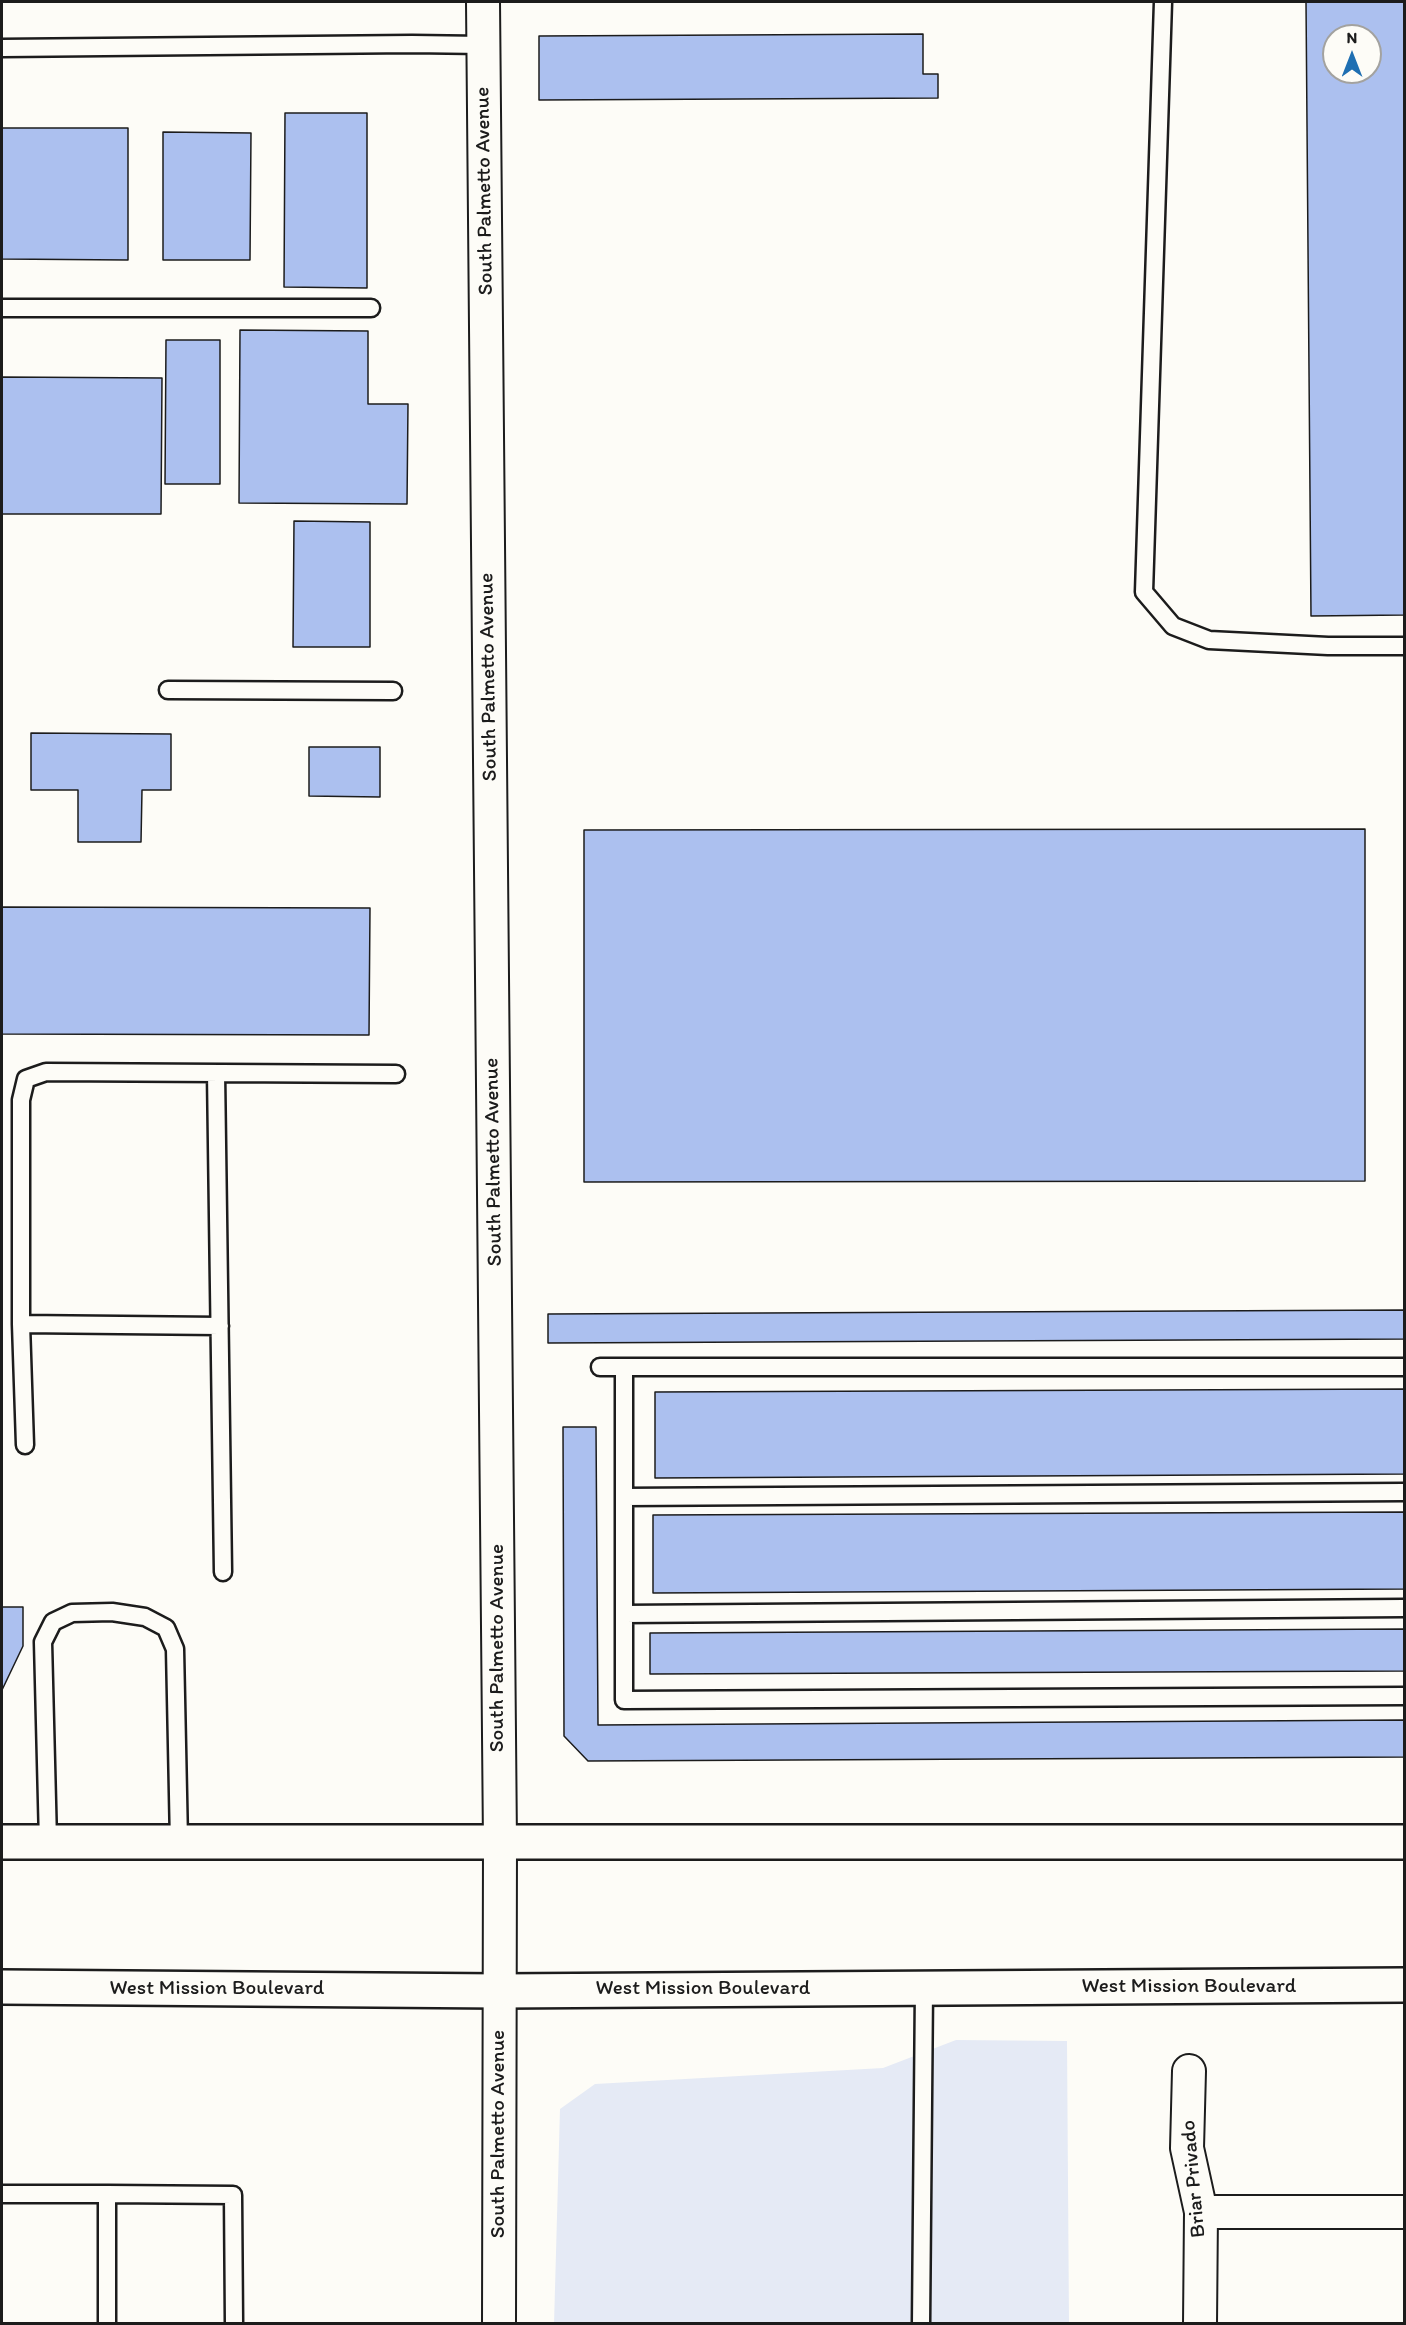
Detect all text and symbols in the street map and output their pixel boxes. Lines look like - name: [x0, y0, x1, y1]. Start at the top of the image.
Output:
- north arrow: [1322, 24, 1382, 84]
- text: N: [1347, 28, 1357, 47]
- street label: South Palmetto Avenue: [471, 87, 499, 295]
- street label: South Palmetto Avenue: [475, 573, 503, 781]
- street label: South Palmetto Avenue: [480, 1058, 508, 1266]
- street label: South Palmetto Avenue: [485, 1544, 511, 1752]
- street label: West Mission Boulevard: [1082, 1974, 1296, 2000]
- street label: West Mission Boulevard: [110, 1976, 324, 2002]
- street label: West Mission Boulevard: [596, 1976, 810, 2002]
- street label: South Palmetto Avenue: [486, 2030, 512, 2238]
- street label: Briar Privado: [1176, 2119, 1212, 2239]

